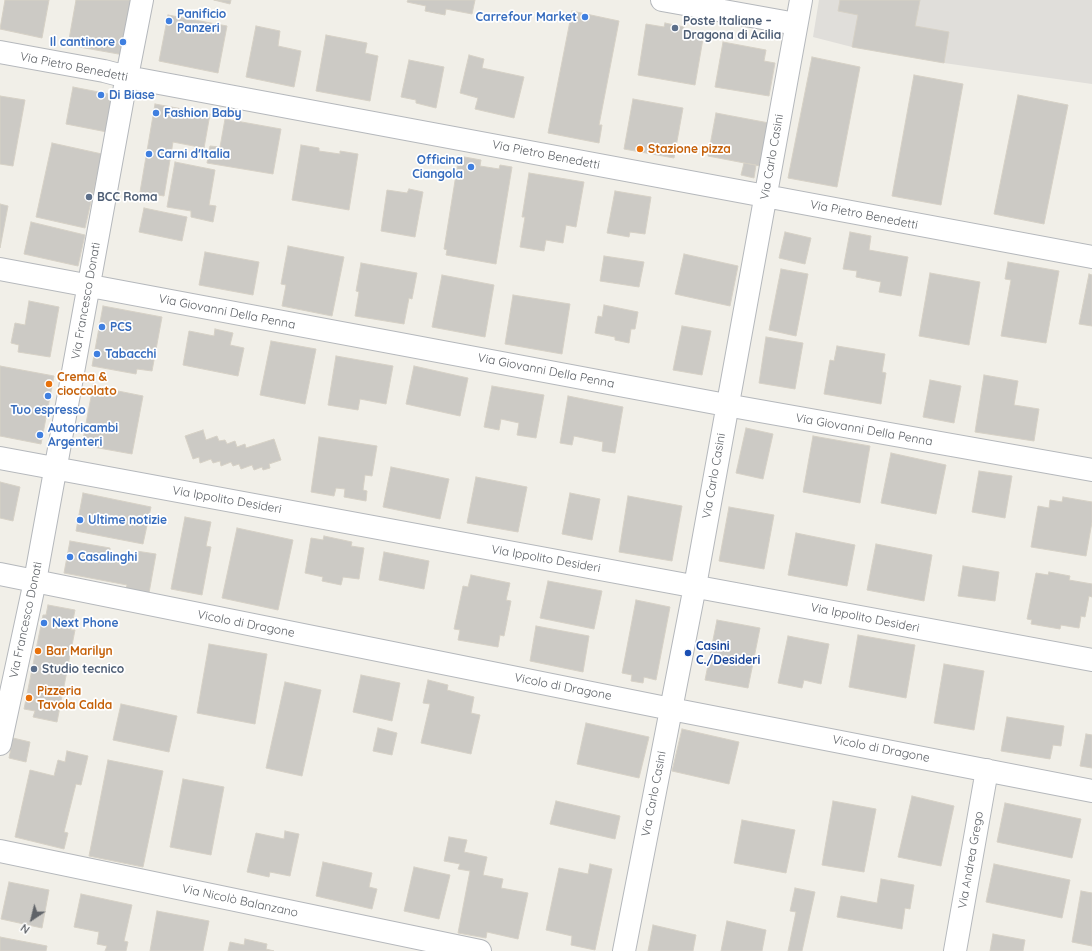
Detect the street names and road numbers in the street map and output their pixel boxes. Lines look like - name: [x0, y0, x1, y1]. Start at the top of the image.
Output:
- street label: Via Pietro Benedetti: [19, 49, 129, 85]
- street label: Via Carlo Casini: [757, 113, 787, 201]
- street label: Via Pietro Benedetti: [491, 137, 601, 173]
- street label: Via Pietro Benedetti: [809, 197, 919, 233]
- street label: Via Francesco Donati: [69, 241, 103, 361]
- street label: Via Giovanni Della Penna: [157, 292, 297, 332]
- street label: Via Giovanni Della Penna: [476, 351, 616, 391]
- street label: Via Giovanni Della Penna: [794, 411, 934, 449]
- street label: Via Carlo Casini: [699, 432, 729, 520]
- street label: Via Ippolito Desideri: [171, 483, 283, 517]
- street label: Via Ippolito Desideri: [490, 542, 602, 576]
- street label: Via Francesco Donati: [7, 560, 45, 680]
- street label: Via Ippolito Desideri: [809, 600, 921, 636]
- street label: Vicolo di Dragone: [196, 607, 296, 641]
- street label: Vicolo di Dragone: [513, 670, 613, 704]
- street label: Vicolo di Dragone: [831, 732, 931, 766]
- street label: Via Carlo Casini: [639, 750, 669, 838]
- street label: Via Andrea Grego: [955, 810, 987, 910]
- street label: Via Nicolò Balanzano: [181, 882, 299, 920]

